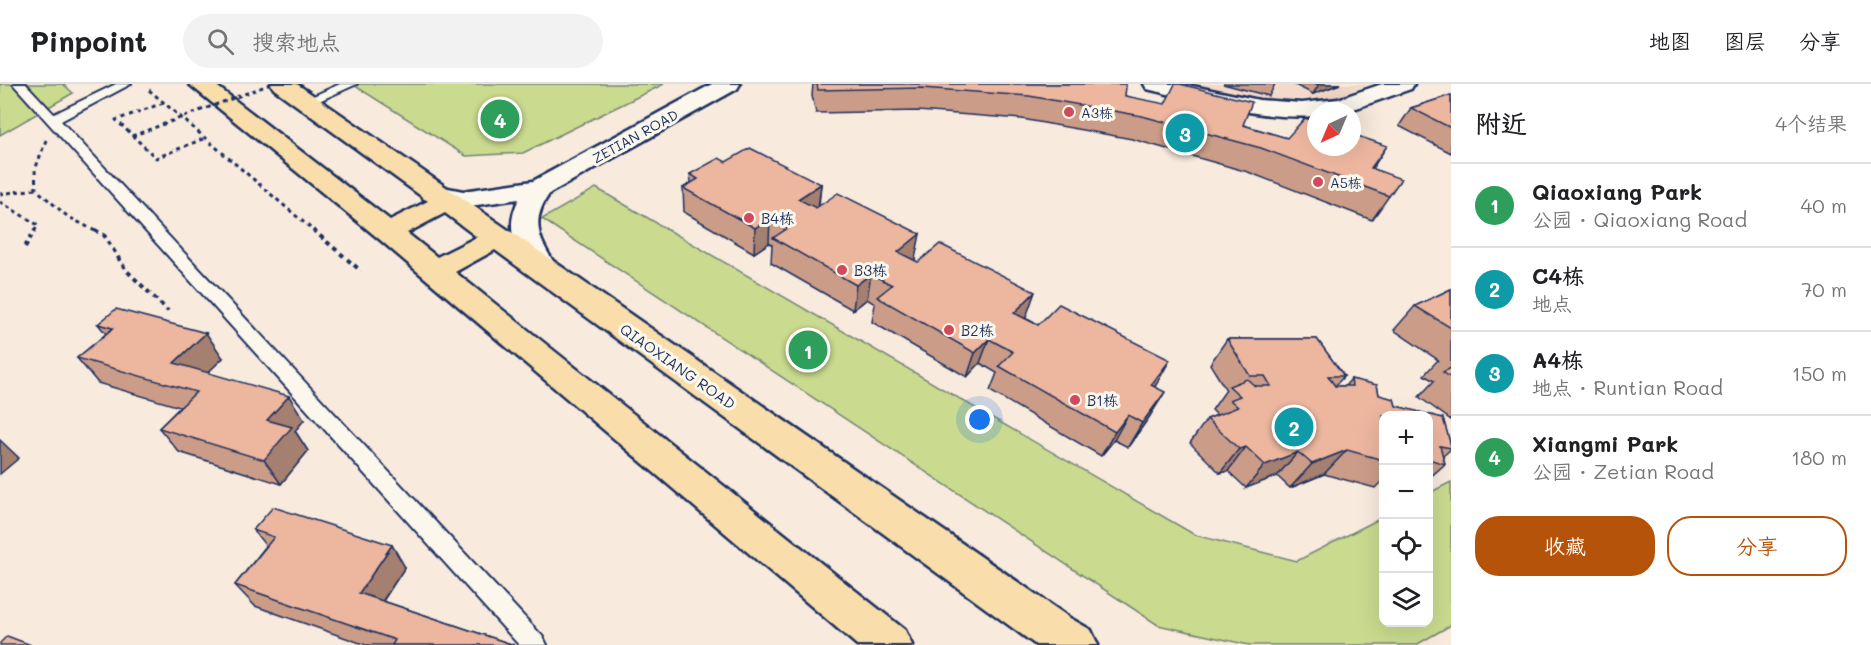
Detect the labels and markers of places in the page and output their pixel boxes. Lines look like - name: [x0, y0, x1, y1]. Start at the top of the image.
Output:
- pin: 4: [480, 96, 520, 141]
- place label: A3栋: [1081, 103, 1113, 122]
- marker: A3栋: [1062, 105, 1076, 119]
- pin: 3: [1166, 110, 1204, 156]
- place label: A5栋: [1330, 173, 1362, 192]
- marker: A5栋: [1311, 175, 1325, 189]
- place label: B4栋: [761, 208, 794, 228]
- marker: B4栋: [742, 211, 756, 225]
- place label: B3栋: [854, 260, 887, 280]
- marker: B3栋: [835, 263, 849, 277]
- place label: B2栋: [961, 320, 994, 340]
- marker: B2栋: [942, 323, 956, 337]
- pin: 1: [788, 328, 828, 372]
- place label: B1栋: [1087, 390, 1118, 410]
- marker: B1栋: [1068, 393, 1082, 407]
- pin: 2: [1274, 404, 1314, 450]

